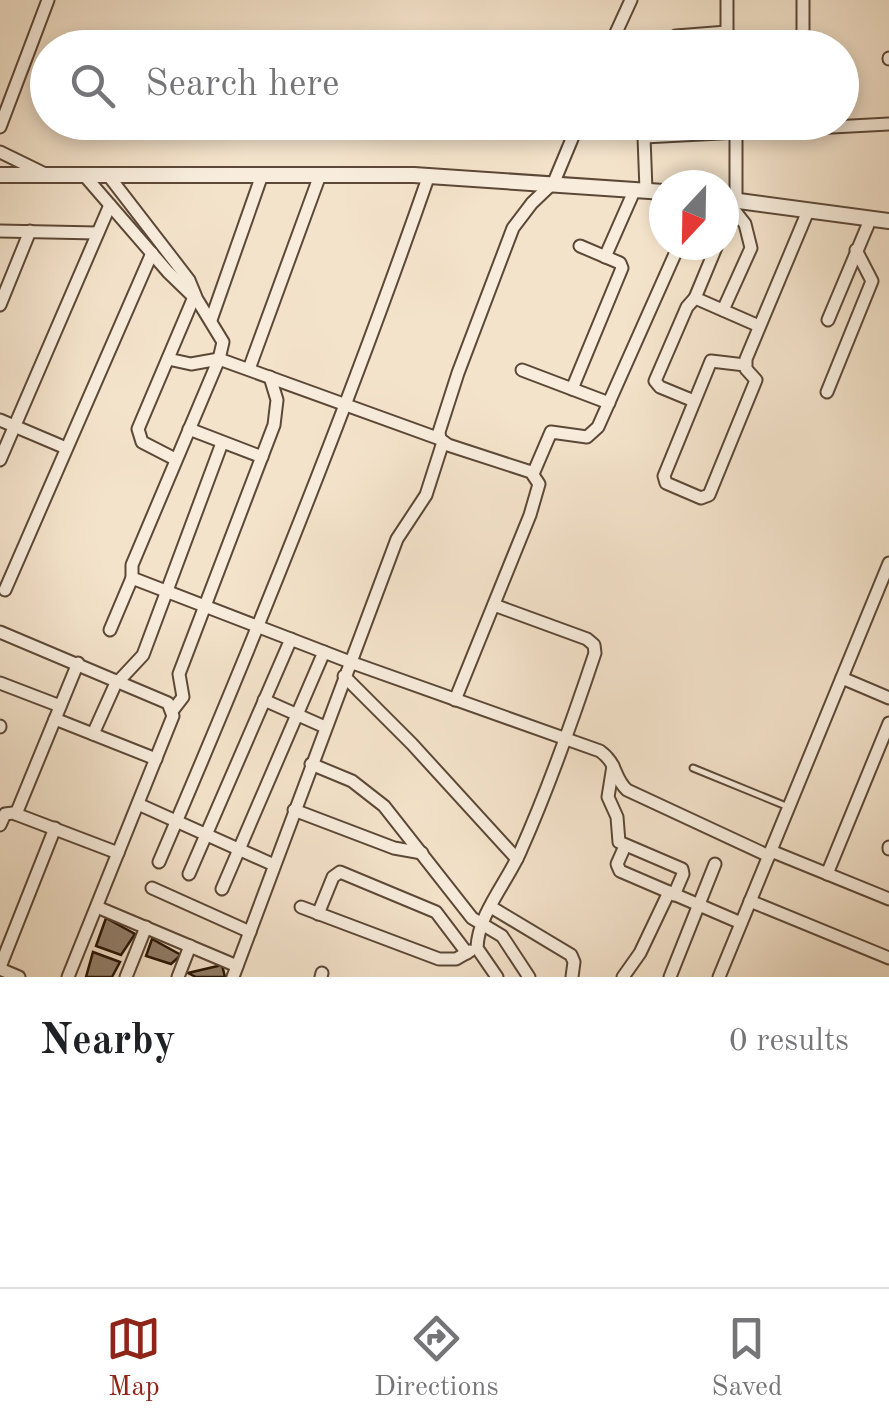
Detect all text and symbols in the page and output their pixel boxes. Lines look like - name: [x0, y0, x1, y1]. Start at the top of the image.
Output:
- search box: [30, 30, 859, 140]
- icon: search: [65, 58, 120, 113]
- text: Search here: [145, 66, 340, 104]
- north arrow: [649, 170, 739, 260]
- text: Nearby: [40, 1021, 176, 1063]
- text: 0 results: [729, 1026, 849, 1058]
- tab: Map: [106, 1311, 161, 1406]
- tab: Directions: [374, 1311, 499, 1406]
- tab: Saved: [711, 1311, 783, 1406]

